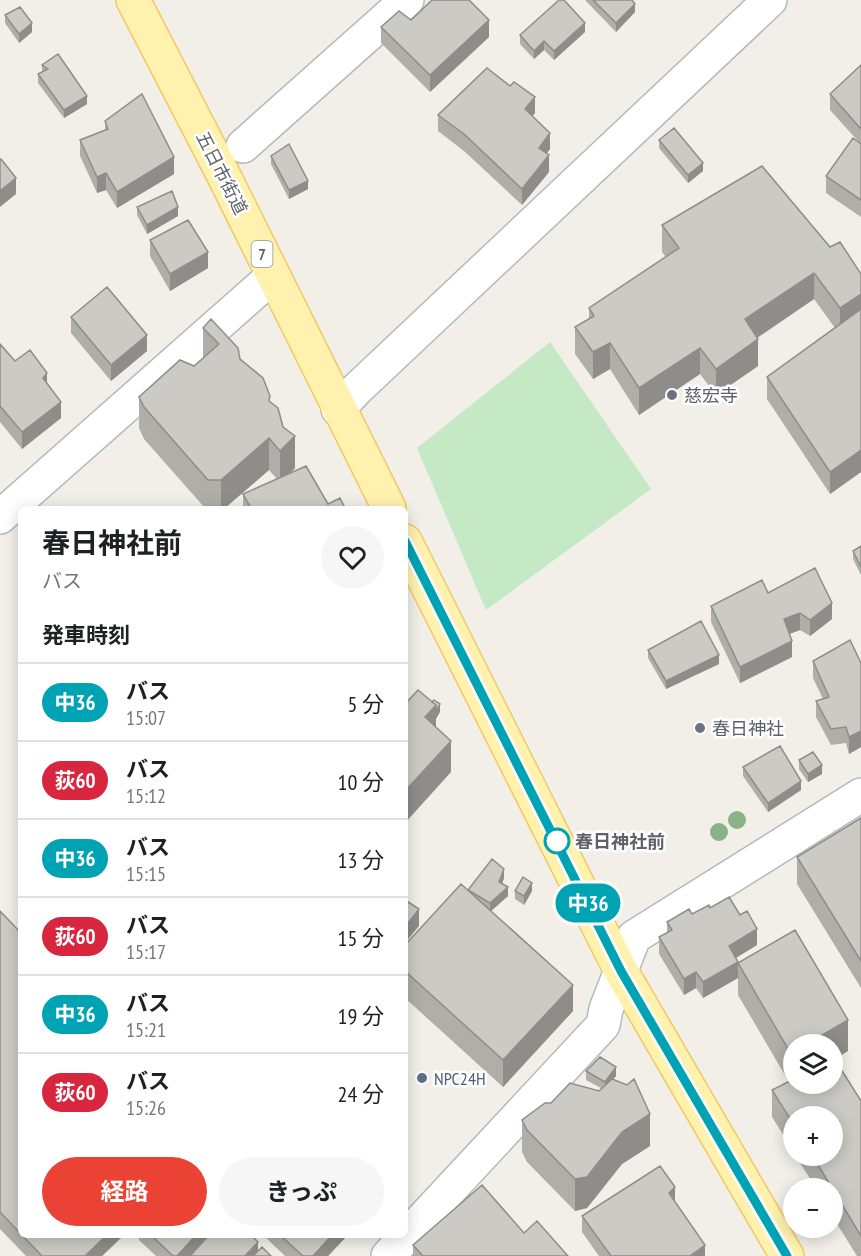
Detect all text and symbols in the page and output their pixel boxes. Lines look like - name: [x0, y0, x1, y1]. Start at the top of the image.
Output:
- street label: 五日市街道: [191, 128, 253, 218]
- road number: 7: [252, 241, 272, 267]
- place label: 慈宏寺: [684, 384, 738, 407]
- marker: 慈宏寺: [665, 388, 679, 402]
- text: 春日神社前: [42, 524, 182, 561]
- button: heart: [321, 526, 384, 589]
- text: バス: [42, 568, 82, 594]
- text: 発車時刻: [42, 621, 130, 649]
- text: バス: [126, 677, 170, 705]
- text: 中36: [54, 689, 96, 716]
- text: 5 分: [347, 690, 384, 718]
- text: 15:07: [126, 705, 166, 731]
- place label: 春日神社: [712, 717, 784, 740]
- marker: 春日神社: [693, 721, 707, 735]
- text: バス: [126, 755, 170, 783]
- text: 荻60: [54, 767, 96, 794]
- text: 10 分: [338, 768, 384, 796]
- text: 15:12: [126, 783, 166, 809]
- marker: 春日神社前: [544, 828, 570, 854]
- place label: 春日神社前: [575, 830, 665, 853]
- text: バス: [126, 833, 170, 861]
- text: 中36: [54, 845, 96, 872]
- text: 13 分: [338, 846, 384, 874]
- text: 15:15: [126, 861, 166, 887]
- line badge: 中36: [554, 884, 622, 922]
- text: 中36: [567, 890, 609, 917]
- text: バス: [126, 911, 170, 939]
- text: 荻60: [54, 923, 96, 950]
- text: 15 分: [338, 924, 384, 952]
- text: 15:17: [126, 939, 166, 965]
- text: バス: [126, 989, 170, 1017]
- text: 中36: [54, 1001, 96, 1028]
- text: 19 分: [338, 1002, 384, 1030]
- text: 15:21: [126, 1017, 166, 1043]
- map controls: [783, 1034, 843, 1238]
- button: layers: [783, 1034, 843, 1094]
- text: バス: [126, 1067, 170, 1095]
- place label: NPC24H: [434, 1067, 486, 1090]
- marker: NPC24H: [415, 1071, 429, 1085]
- text: 荻60: [54, 1079, 96, 1106]
- text: 24 分: [338, 1080, 384, 1108]
- text: 15:26: [126, 1095, 166, 1121]
- button: +: [783, 1106, 843, 1166]
- button: 経路: [42, 1157, 207, 1226]
- button: きっぷ: [219, 1157, 384, 1226]
- button: −: [783, 1178, 843, 1238]

